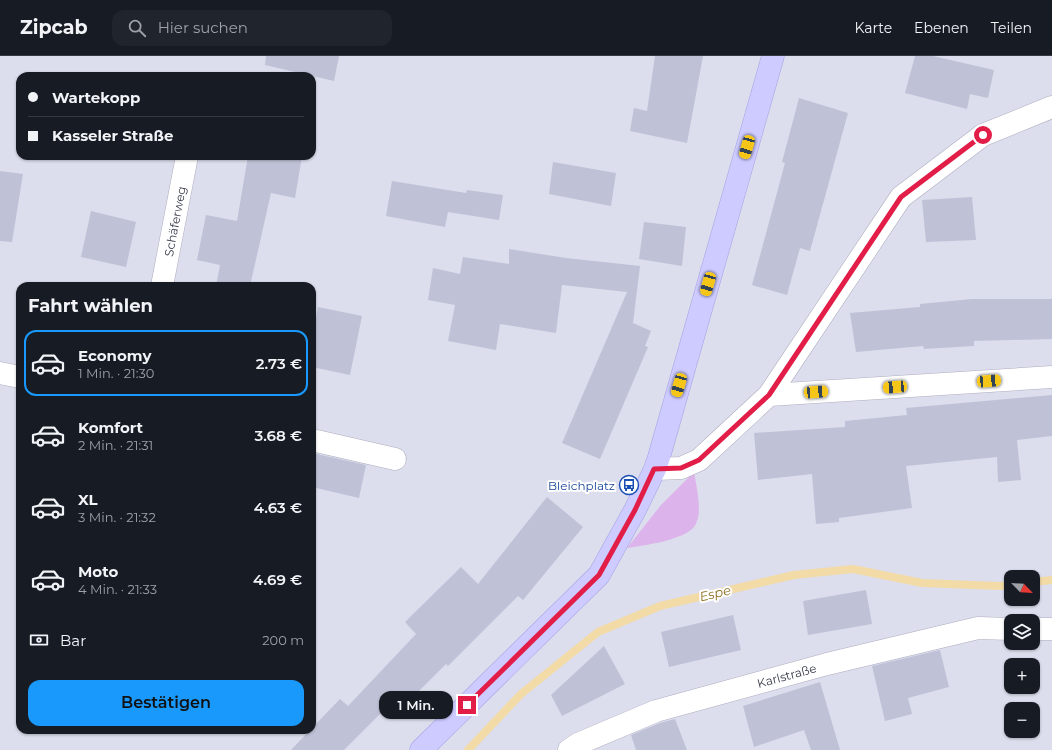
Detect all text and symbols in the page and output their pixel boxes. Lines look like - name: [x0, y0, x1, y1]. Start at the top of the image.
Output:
- search box: [112, 10, 392, 46]
- text: Zipcab: [20, 16, 88, 39]
- icon: search: [126, 17, 148, 39]
- text: Hier suchen: [158, 18, 248, 37]
- text: Karte: [854, 19, 892, 37]
- text: Ebenen: [914, 19, 969, 37]
- text: Teilen: [991, 19, 1032, 37]
- text: Wartekopp: [52, 88, 140, 107]
- text: Kasseler Straße: [52, 126, 173, 145]
- route start: [974, 126, 992, 144]
- car: [738, 134, 756, 160]
- street label: Schäferweg: [160, 185, 189, 258]
- car: [699, 271, 717, 297]
- text: Fahrt wählen: [28, 295, 153, 317]
- icon: car: [30, 345, 66, 381]
- text: Economy: [78, 346, 151, 365]
- text: 2.73 €: [256, 354, 302, 373]
- text: 1 Min. · 21:30: [78, 365, 154, 381]
- car: [670, 372, 688, 398]
- car: [977, 374, 1001, 388]
- car: [883, 380, 907, 394]
- car: [804, 385, 828, 399]
- icon: car: [30, 417, 66, 453]
- text: Komfort: [78, 418, 143, 437]
- text: 3.68 €: [254, 426, 302, 445]
- text: 2 Min. · 21:31: [78, 437, 153, 453]
- bus stop icon: Bleichplatz: [618, 474, 640, 496]
- place label: Bleichplatz: [548, 478, 615, 493]
- icon: car: [30, 489, 66, 525]
- text: XL: [78, 490, 97, 509]
- text: 4.63 €: [254, 498, 302, 517]
- text: 3 Min. · 21:32: [78, 509, 156, 525]
- icon: car: [30, 561, 66, 597]
- text: Moto: [78, 562, 118, 581]
- text: 4.69 €: [253, 570, 302, 589]
- north arrow: [1004, 570, 1040, 606]
- map controls: [1004, 570, 1040, 738]
- text: 4 Min. · 21:33: [78, 581, 157, 597]
- water label: Espe: [698, 582, 732, 604]
- button: layers: [1004, 614, 1040, 650]
- icon: cash: [28, 629, 50, 651]
- text: Bar: [60, 631, 86, 650]
- text: 200 m: [262, 632, 304, 648]
- button: +: [1004, 658, 1040, 694]
- street label: Karlstraße: [755, 660, 818, 690]
- button: Bestätigen: [28, 680, 304, 726]
- callout: 1 Min.: [379, 691, 453, 719]
- route end: [458, 696, 476, 714]
- text: 1 Min.: [398, 697, 434, 713]
- button: −: [1004, 702, 1040, 738]

